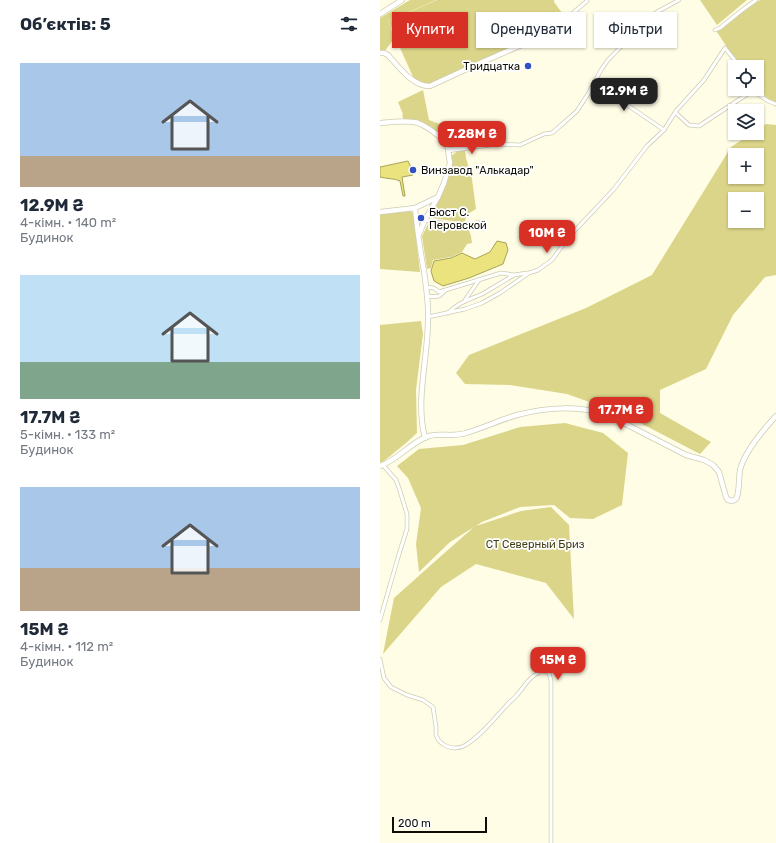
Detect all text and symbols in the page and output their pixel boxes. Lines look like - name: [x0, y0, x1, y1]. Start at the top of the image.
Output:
- chip: Купити: [392, 12, 468, 48]
- chip: Орендувати: [476, 12, 586, 48]
- chip: Фільтри: [594, 12, 677, 48]
- icon: filters: [338, 13, 360, 35]
- text: Об’єктів: 5: [20, 14, 111, 34]
- place label: Тридцатка: [463, 60, 520, 73]
- map controls: [728, 60, 764, 228]
- button: locate: [728, 60, 764, 96]
- marker: Тридцатка: [523, 61, 533, 71]
- pin: 12.9M ₴: [587, 78, 661, 112]
- text: 12.9M ₴: [600, 83, 648, 98]
- icon: home: [154, 89, 226, 161]
- button: layers: [728, 104, 764, 140]
- pin: 7.28M ₴: [435, 121, 509, 155]
- text: 7.28M ₴: [447, 126, 497, 141]
- button: +: [728, 148, 764, 184]
- place label: Винзавод "Алькадар": [421, 164, 534, 177]
- marker: Винзавод "Алькадар": [408, 165, 418, 175]
- button: −: [728, 192, 764, 228]
- text: 12.9M ₴: [20, 195, 84, 215]
- place label: Бюст С. Перовской: [429, 206, 487, 232]
- marker: Бюст С. Перовской: [416, 213, 426, 223]
- text: 4-кімн. · 140 m²: [20, 215, 116, 230]
- pin: 10M ₴: [519, 220, 575, 254]
- text: 10M ₴: [528, 225, 566, 240]
- text: Будинок: [20, 230, 74, 245]
- icon: home: [154, 301, 226, 373]
- pin: 17.7M ₴: [584, 397, 658, 431]
- text: 17.7M ₴: [598, 402, 644, 417]
- text: 17.7M ₴: [20, 407, 81, 427]
- text: 5-кімн. · 133 m²: [20, 427, 115, 442]
- text: Будинок: [20, 442, 74, 457]
- icon: home: [154, 513, 226, 585]
- park label: СТ Северный Бриз: [486, 538, 585, 551]
- text: 15M ₴: [20, 619, 69, 639]
- text: 4-кімн. · 112 m²: [20, 639, 113, 654]
- pin: 15M ₴: [530, 647, 586, 681]
- text: 15M ₴: [539, 652, 577, 667]
- text: Будинок: [20, 654, 74, 669]
- scale bar: [392, 815, 487, 834]
- text: 200 m: [398, 817, 431, 830]

